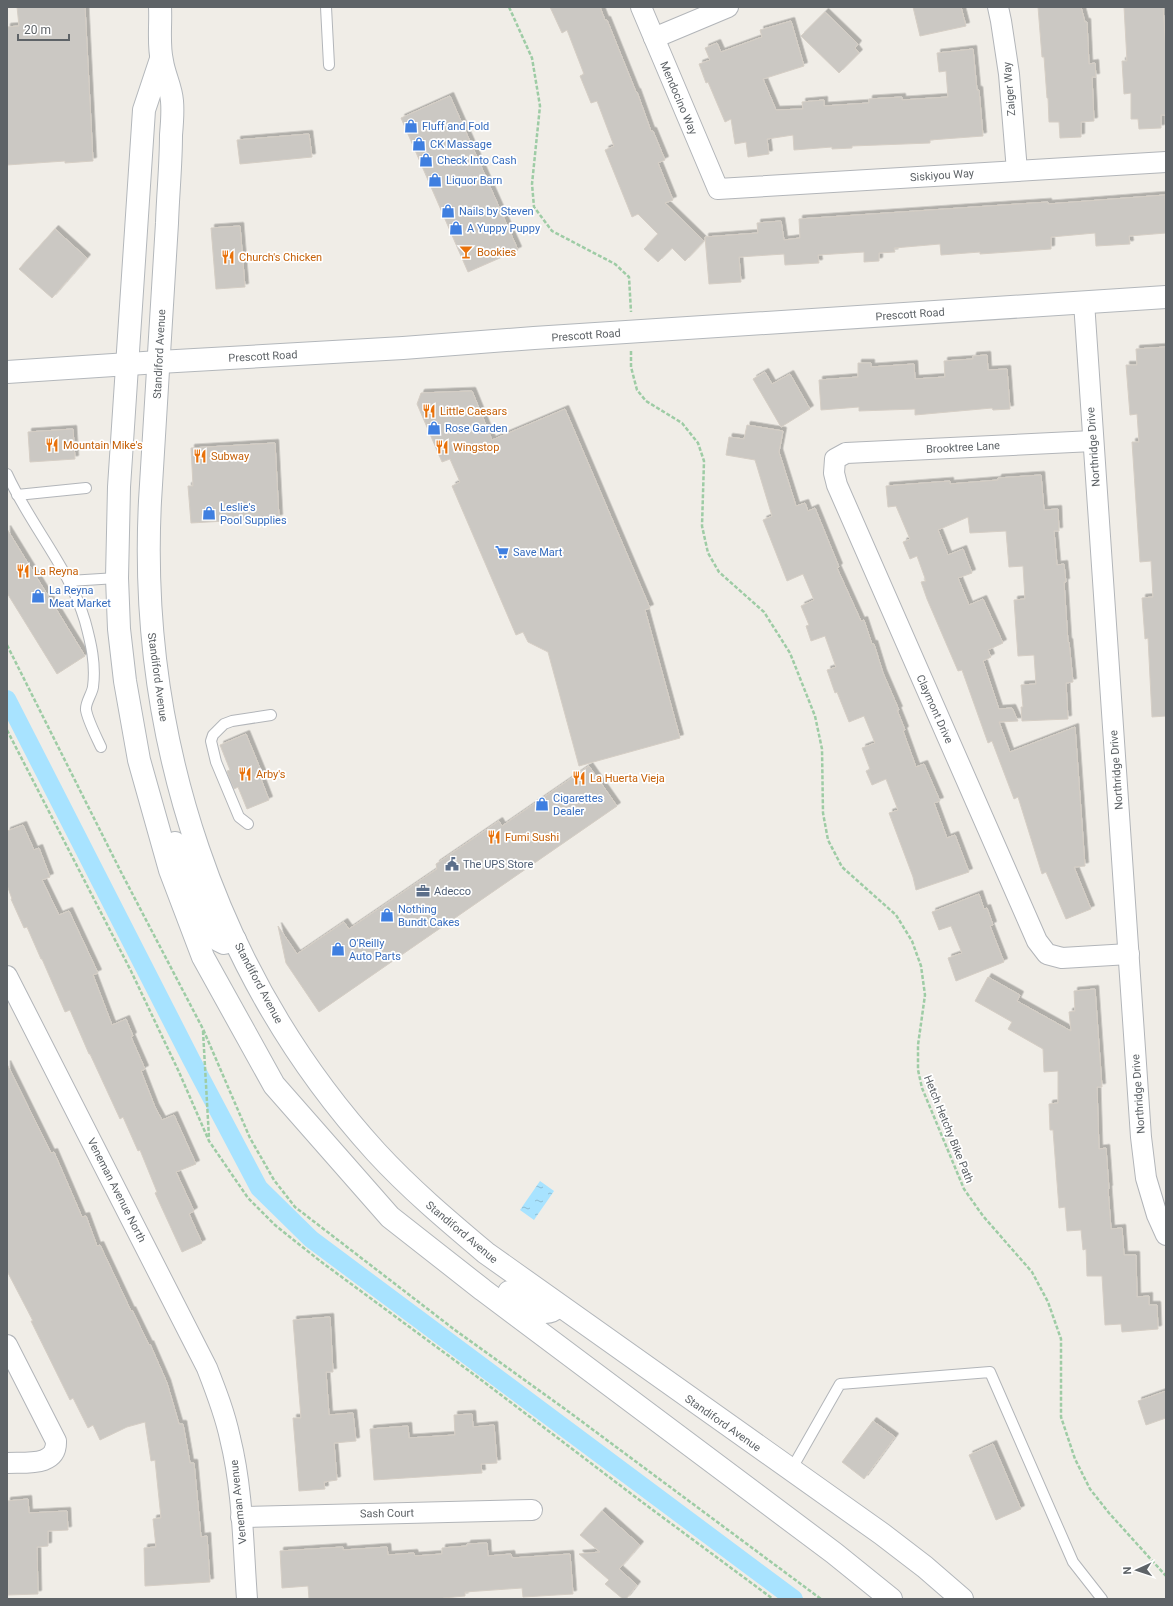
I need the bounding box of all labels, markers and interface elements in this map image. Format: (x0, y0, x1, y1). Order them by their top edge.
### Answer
scale bar (18, 16, 69, 42)
text: 20 m (24, 23, 51, 37)
street label: Mendocino Way (657, 60, 700, 137)
street label: Zaiger Way (1001, 61, 1018, 117)
shop icon: Fluff and Fold (403, 118, 419, 134)
place label: Fluff and Fold (422, 120, 489, 133)
shop icon: CK Massage (411, 136, 427, 152)
place label: CK Massage (430, 138, 492, 151)
shop icon: Check Into Cash (418, 152, 434, 168)
place label: Check Into Cash (437, 154, 517, 167)
street label: Siskiyou Way (910, 167, 975, 184)
shop icon: Liquor Barn (427, 172, 443, 188)
place label: Liquor Barn (446, 174, 502, 187)
shop icon: Nails by Steven (440, 203, 456, 219)
place label: Nails by Steven (459, 205, 534, 218)
shop icon: A Yuppy Puppy (448, 220, 464, 236)
place label: A Yuppy Puppy (467, 222, 541, 235)
bar icon: Bookies (458, 244, 474, 260)
place label: Bookies (477, 246, 516, 259)
restaurant icon: Church's Chicken (220, 249, 236, 265)
place label: Church's Chicken (239, 251, 322, 264)
street label: Prescott Road (875, 306, 945, 323)
street label: Standiford Avenue (151, 309, 168, 399)
street label: Prescott Road (551, 327, 621, 344)
street label: Prescott Road (228, 348, 298, 365)
restaurant icon: Little Caesars (421, 403, 437, 419)
place label: Little Caesars (440, 405, 507, 418)
street label: Northridge Drive (1084, 407, 1103, 487)
shop icon: Rose Garden (426, 420, 442, 436)
place label: Rose Garden (445, 422, 508, 435)
restaurant icon: Mountain Mike's (44, 437, 60, 453)
place label: Mountain Mike's (63, 439, 143, 452)
restaurant icon: Wingstop (434, 439, 450, 455)
street label: Brooktree Lane (926, 439, 1000, 456)
place label: Wingstop (453, 441, 499, 454)
restaurant icon: Subway (192, 448, 208, 464)
place label: Subway (211, 450, 250, 463)
place label: Leslie's Pool Supplies (220, 501, 287, 527)
shop icon: Leslie's Pool Supplies (201, 505, 217, 521)
supermarket icon: Save Mart (494, 544, 510, 560)
place label: Save Mart (513, 546, 563, 559)
restaurant icon: La Reyna (15, 563, 31, 579)
place label: La Reyna (34, 565, 78, 578)
place label: La Reyna Meat Market (49, 584, 111, 610)
shop icon: La Reyna Meat Market (30, 588, 46, 604)
street label: Standiford Avenue (145, 632, 170, 723)
street label: Claymont Drive (914, 673, 956, 746)
street label: Northridge Drive (1107, 730, 1126, 810)
restaurant icon: Arby's (237, 766, 253, 782)
place label: Arby's (256, 768, 286, 781)
restaurant icon: La Huerta Vieja (571, 770, 587, 786)
place label: La Huerta Vieja (590, 772, 665, 785)
place label: Cigarettes Dealer (553, 792, 603, 818)
shop icon: Cigarettes Dealer (534, 796, 550, 812)
restaurant icon: Fumi Sushi (486, 829, 502, 845)
place label: Fumi Sushi (505, 831, 559, 844)
public building icon: The UPS Store (444, 856, 460, 872)
place label: The UPS Store (463, 858, 533, 871)
office icon: Adecco (415, 883, 431, 899)
place label: Adecco (434, 885, 471, 898)
place label: Nothing Bundt Cakes (398, 903, 460, 929)
shop icon: Nothing Bundt Cakes (379, 907, 395, 923)
place label: O'Reilly Auto Parts (349, 937, 401, 963)
street label: Standiford Avenue (232, 941, 285, 1026)
shop icon: O'Reilly Auto Parts (330, 941, 346, 957)
street label: Northridge Drive (1129, 1054, 1148, 1134)
street label: Hetch Hetchy Bike Path (921, 1073, 976, 1185)
street label: Veneman Avenue North (85, 1136, 149, 1245)
street label: Standiford Avenue (423, 1199, 500, 1266)
street label: Standiford Avenue (682, 1392, 763, 1455)
street label: Veneman Avenue (228, 1459, 249, 1545)
street label: Sash Court (360, 1507, 415, 1520)
north arrow (1117, 1550, 1157, 1590)
text: N (1121, 1566, 1134, 1575)

